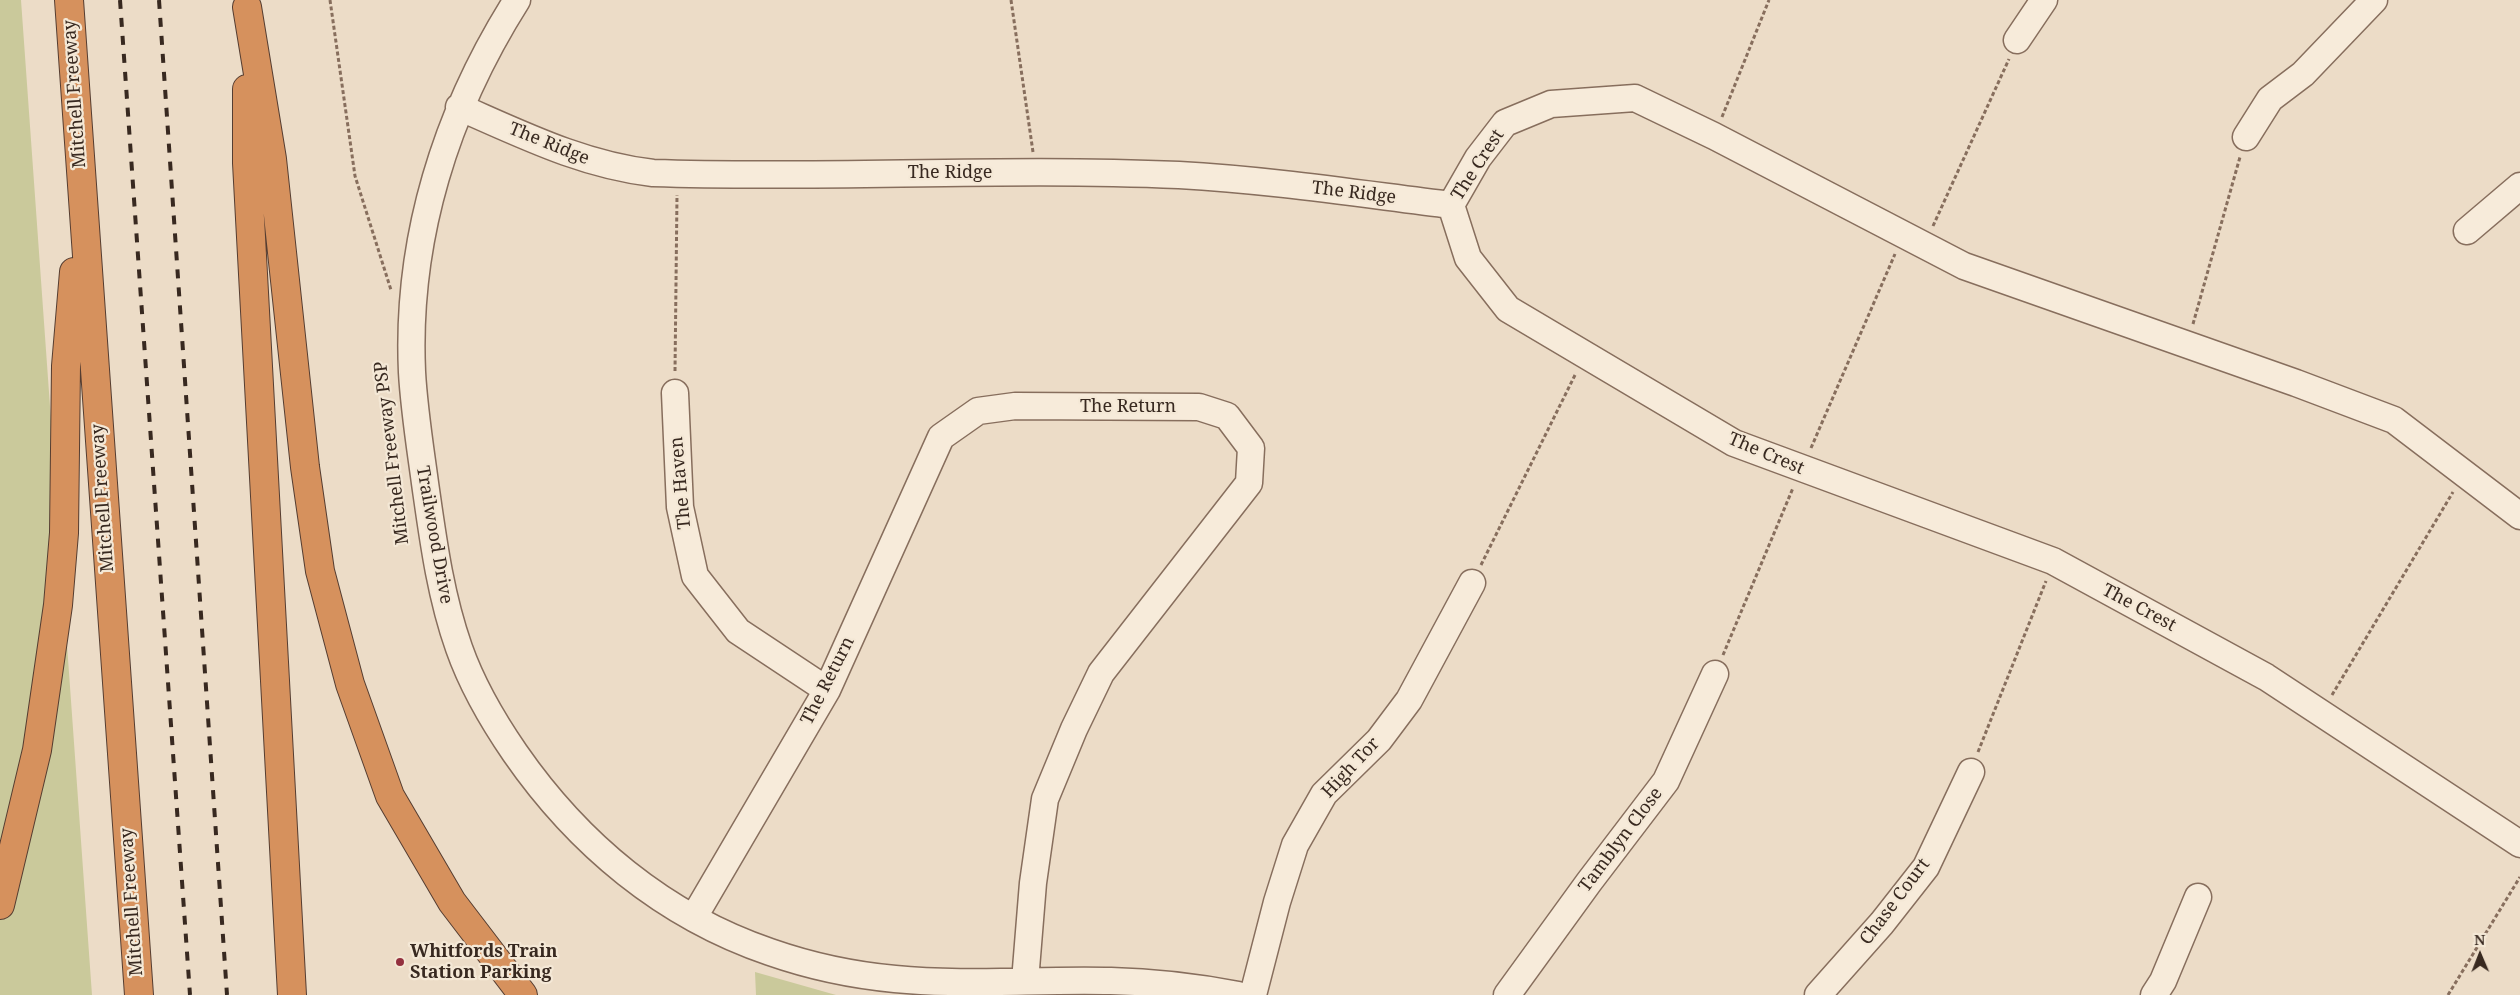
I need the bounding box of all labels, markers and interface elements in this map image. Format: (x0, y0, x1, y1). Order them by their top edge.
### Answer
street label: Mitchell Freeway (59, 19, 91, 169)
street label: The Ridge (506, 118, 592, 170)
street label: The Crest (1447, 125, 1509, 205)
street label: The Ridge (908, 162, 992, 184)
street label: The Ridge (1311, 177, 1397, 209)
street label: Mitchell Freeway PSP (370, 360, 414, 546)
street label: The Return (1080, 396, 1176, 418)
street label: Mitchell Freeway (87, 423, 119, 573)
street label: The Crest (1725, 428, 1807, 480)
street label: The Haven (666, 436, 696, 530)
street label: Trailwood Drive (411, 464, 457, 606)
street label: The Crest (2098, 580, 2180, 636)
street label: The Return (797, 633, 859, 729)
street label: High Tor (1318, 733, 1384, 803)
street label: Tamblyn Close (1575, 783, 1667, 897)
street label: Mitchell Freeway (116, 827, 148, 977)
street label: Chase Court (1855, 854, 1935, 950)
north arrow (2455, 930, 2505, 980)
text: N (2474, 930, 2485, 949)
place label: Whitfords Train Station Parking (410, 941, 558, 984)
marker: Whitfords Train Station Parking (394, 956, 406, 968)

